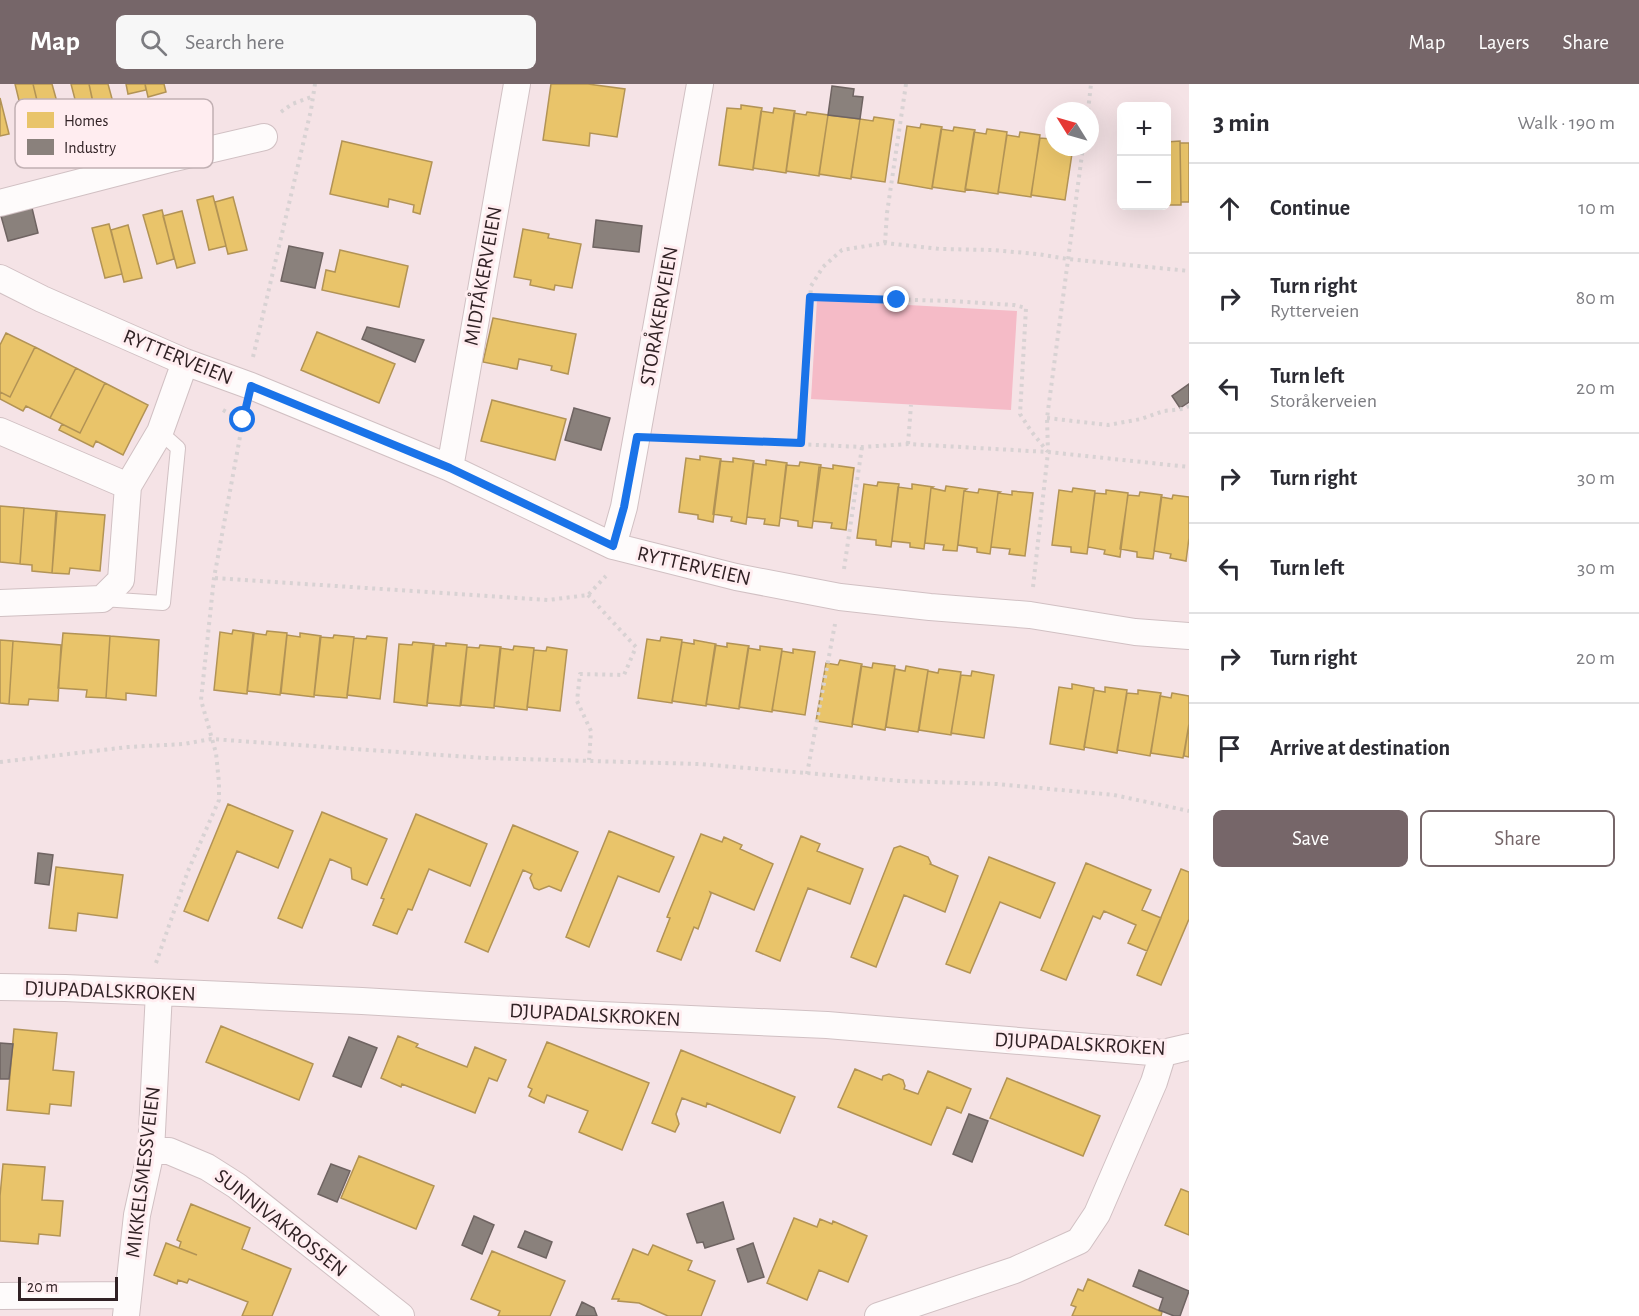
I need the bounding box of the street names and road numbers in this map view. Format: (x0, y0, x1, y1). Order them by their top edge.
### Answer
street label: MIDTÅKERVEIEN (458, 204, 506, 347)
street label: STORÅKERVEIEN (634, 244, 682, 387)
street label: RYTTERVEIEN (120, 326, 236, 388)
street label: RYTTERVEIEN (635, 543, 753, 589)
street label: DJUPADALSKROKEN (24, 978, 196, 1004)
street label: DJUPADALSKROKEN (509, 1000, 681, 1030)
street label: DJUPADALSKROKEN (994, 1029, 1166, 1059)
street label: MIKKELSMESSVEIEN (122, 1085, 164, 1259)
street label: SUNNIVAKROSSEN (211, 1165, 351, 1281)

